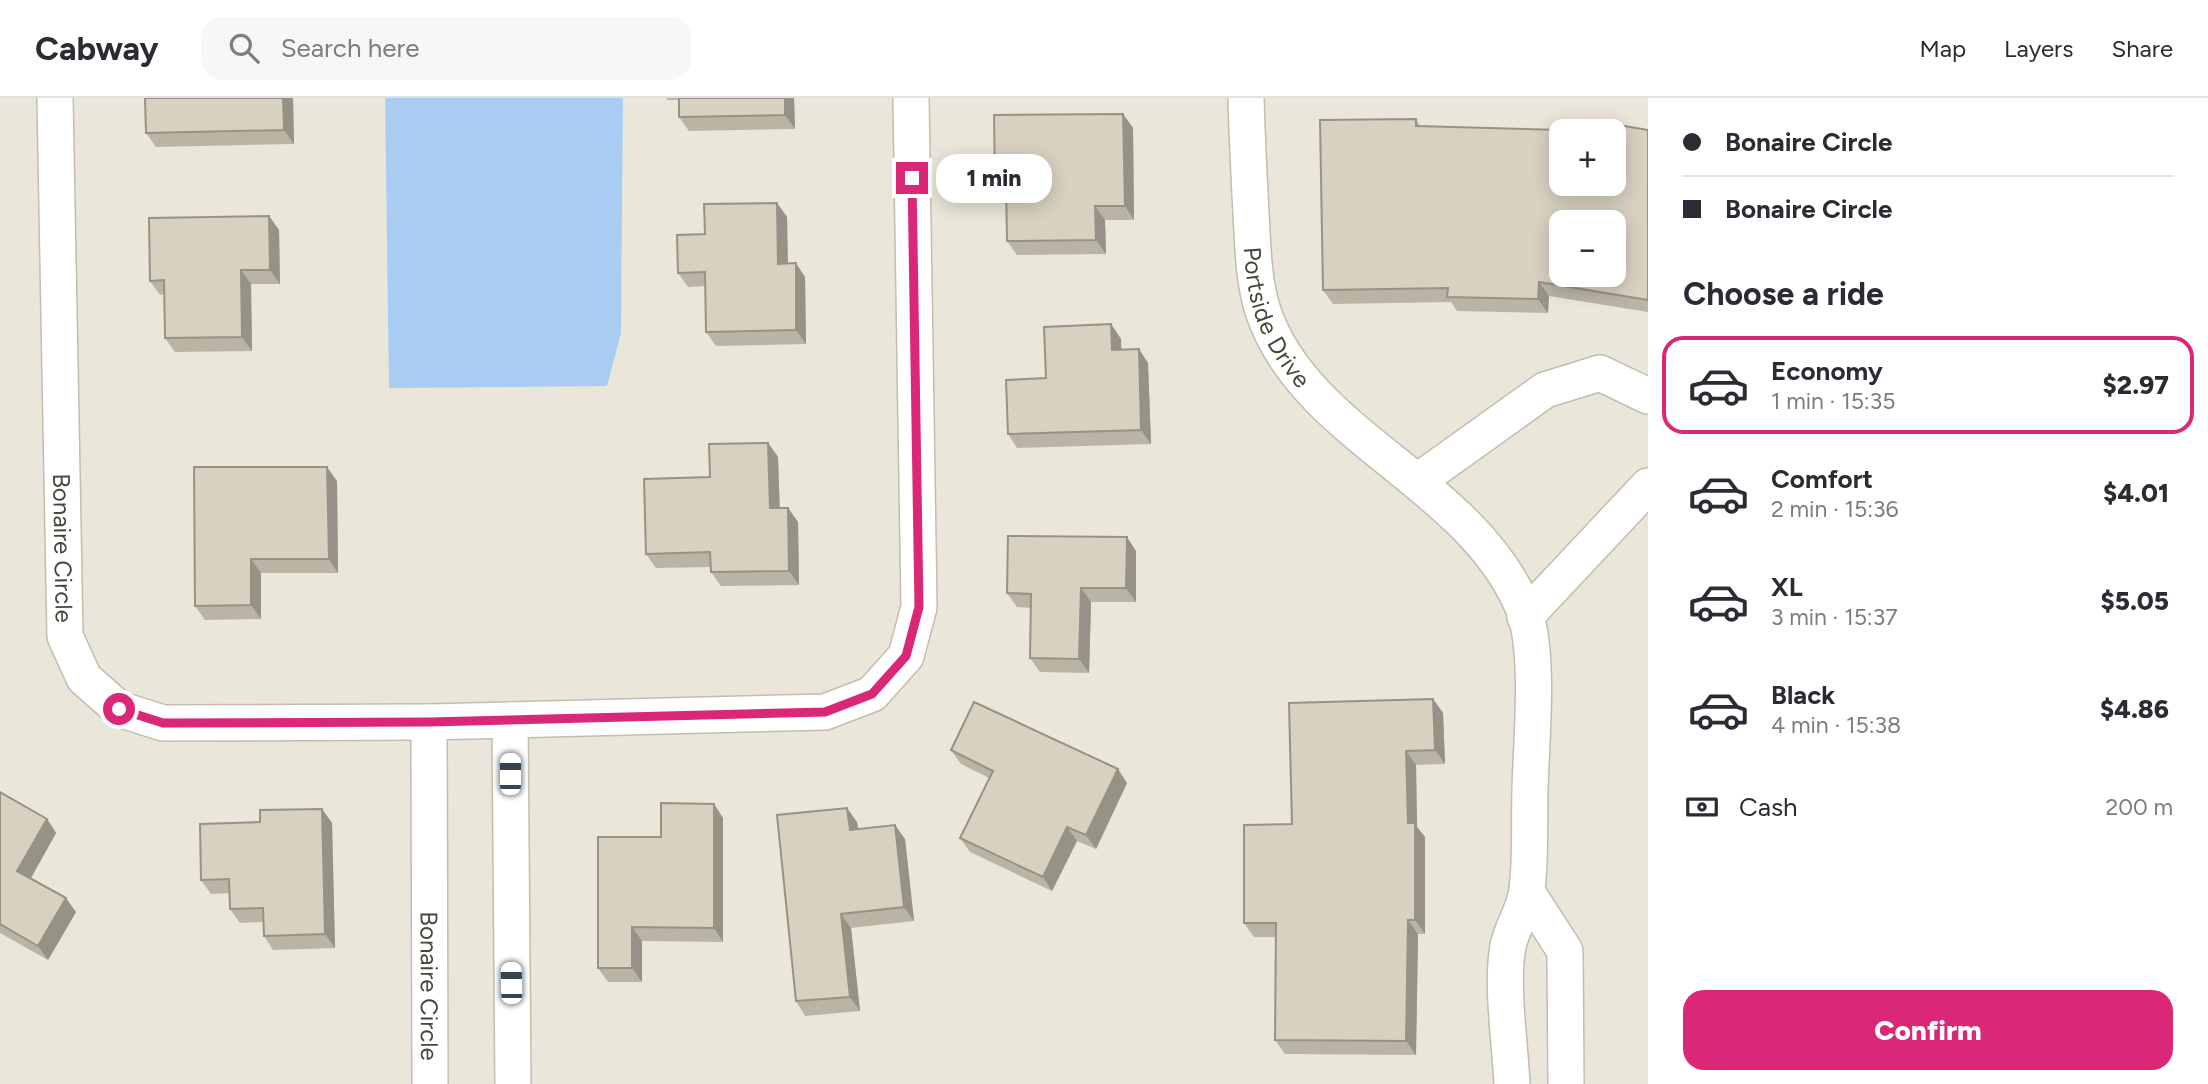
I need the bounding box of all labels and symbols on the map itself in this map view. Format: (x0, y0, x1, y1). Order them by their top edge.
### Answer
callout: 1 min (936, 154, 1052, 202)
route end (896, 162, 928, 194)
street label: Portside Drive (1238, 246, 1317, 393)
street label: Bonaire Circle (47, 473, 79, 623)
route start (103, 693, 135, 725)
car (500, 753, 521, 795)
street label: Bonaire Circle (415, 911, 444, 1061)
car (501, 962, 522, 1004)

